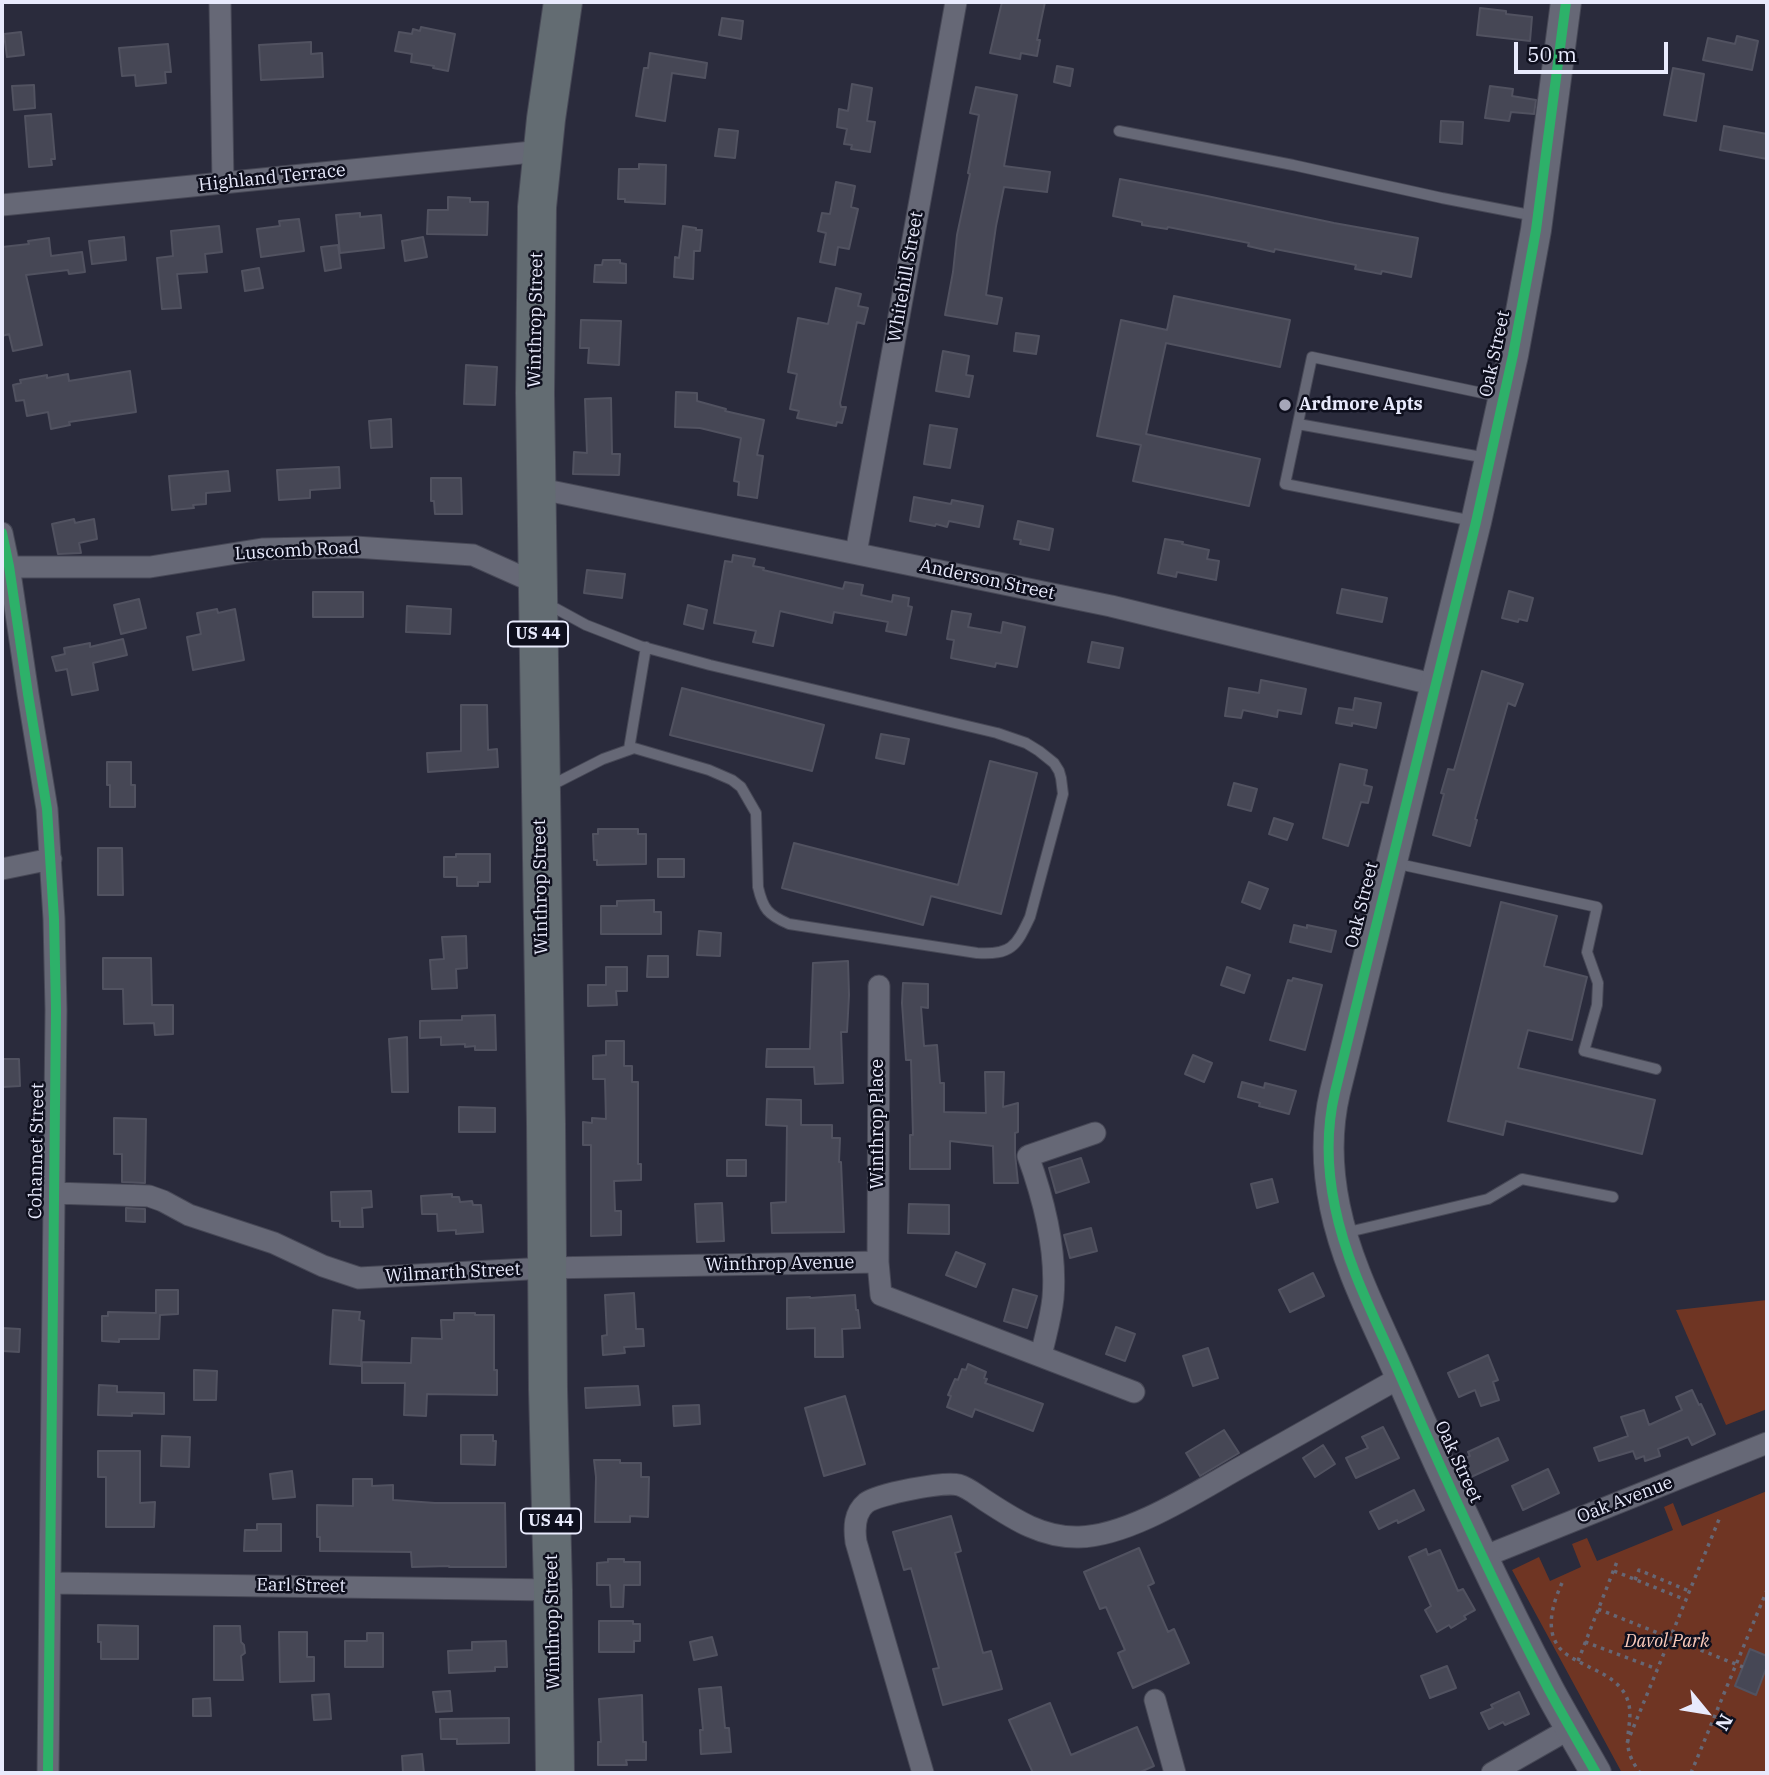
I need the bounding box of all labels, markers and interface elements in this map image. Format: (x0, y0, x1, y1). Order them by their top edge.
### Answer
scale bar (1517, 28, 1671, 72)
text: 50 m (1527, 40, 1577, 68)
street label: Highland Terrace (197, 160, 347, 196)
street label: Whitehill Street (884, 210, 928, 344)
street label: Winthrop Street (524, 252, 548, 388)
street label: Oak Street (1475, 309, 1515, 399)
place label: Ardmore Apts (1299, 394, 1423, 416)
marker: Ardmore Apts (1277, 397, 1293, 413)
street label: Luscomb Road (234, 537, 360, 565)
street label: Anderson Street (917, 555, 1057, 605)
road number: US 44 (508, 622, 568, 646)
street label: Winthrop Street (529, 819, 553, 955)
street label: Oak Street (1341, 860, 1383, 950)
street label: Winthrop Place (867, 1059, 889, 1189)
street label: Cohannet Street (25, 1083, 49, 1219)
street label: Winthrop Avenue (706, 1252, 854, 1276)
street label: Wilmarth Street (385, 1259, 521, 1287)
street label: Oak Street (1430, 1418, 1486, 1506)
street label: Oak Avenue (1574, 1472, 1676, 1528)
road number: US 44 (521, 1508, 581, 1534)
street label: Winthrop Street (541, 1554, 565, 1690)
street label: Earl Street (256, 1574, 346, 1598)
park label: Davol Park (1625, 1631, 1709, 1653)
north arrow (1671, 1677, 1741, 1747)
text: N (1710, 1710, 1738, 1735)

